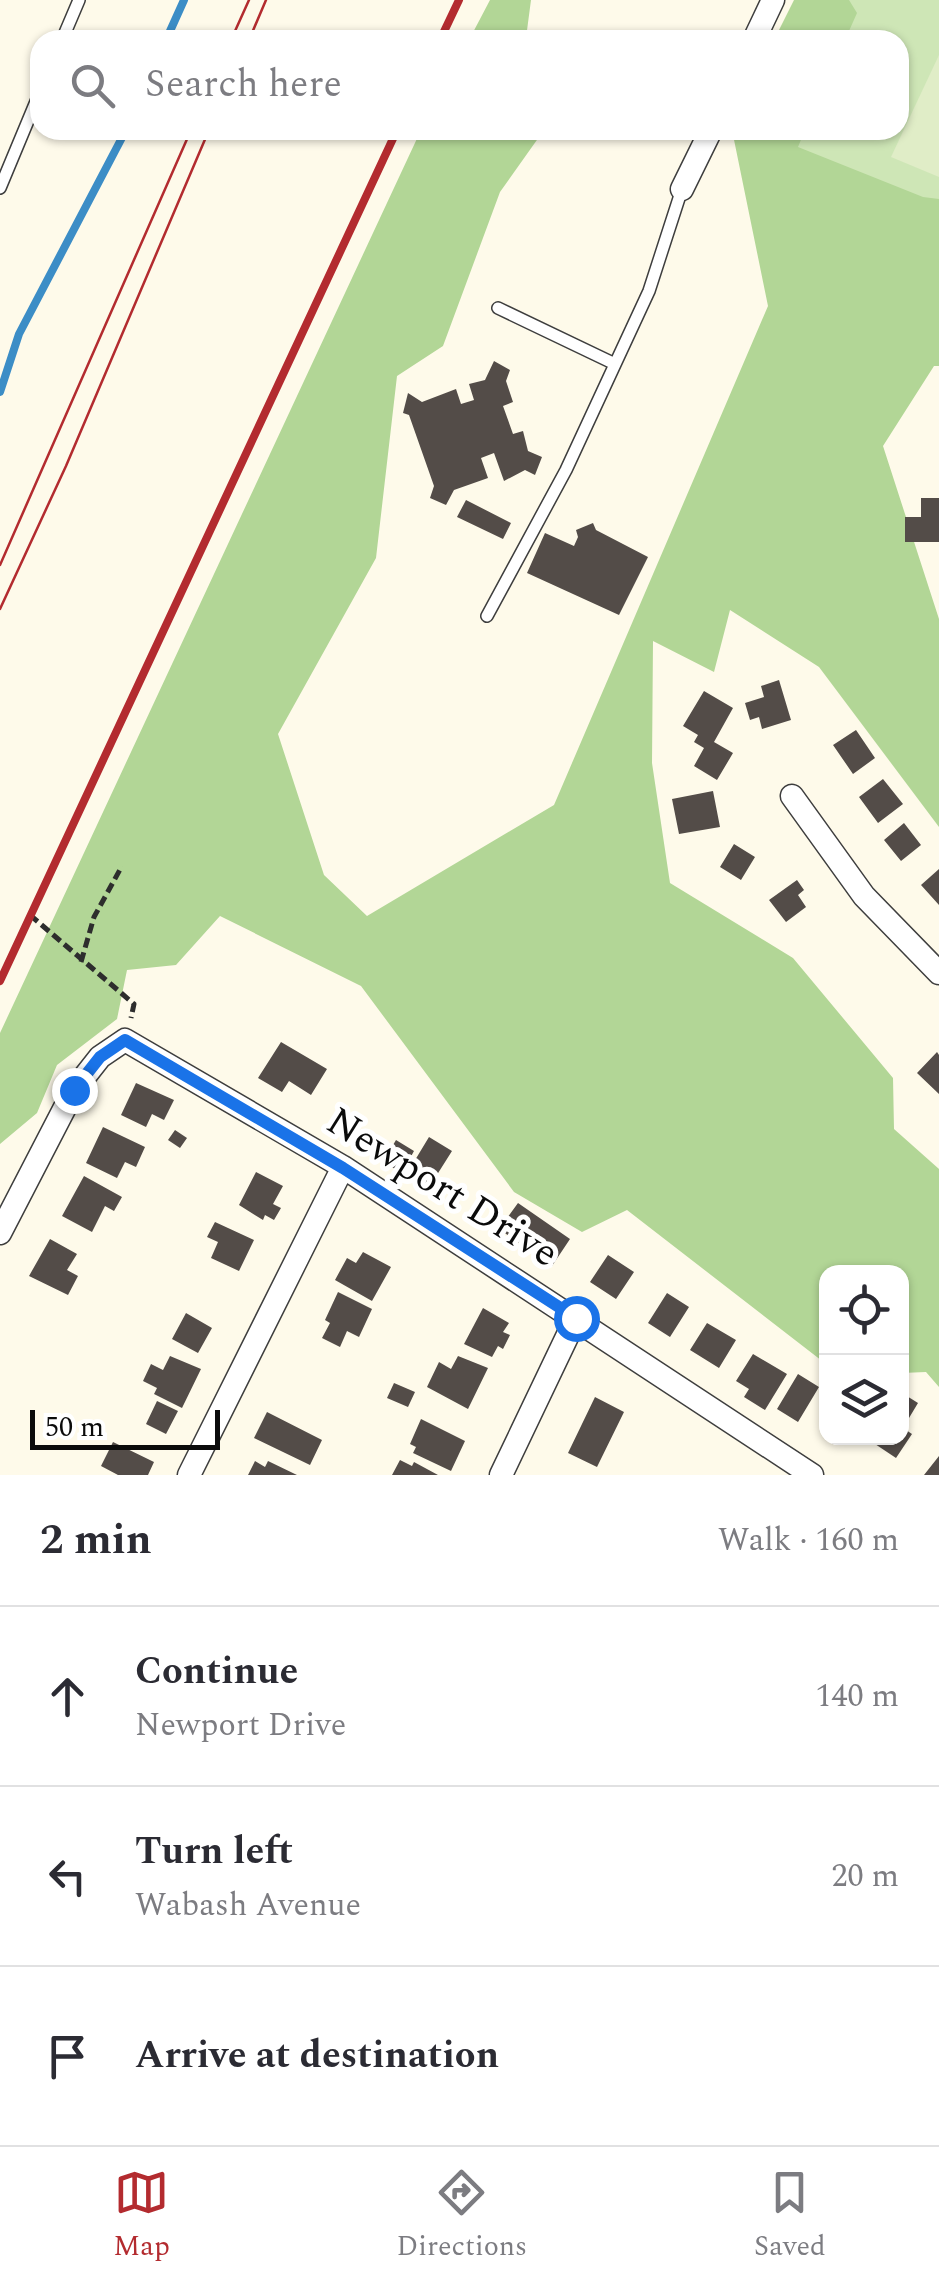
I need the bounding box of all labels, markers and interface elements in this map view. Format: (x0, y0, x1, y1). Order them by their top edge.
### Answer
search box (30, 30, 909, 140)
text: Search here (145, 56, 342, 114)
icon: search (65, 58, 120, 113)
route end (52, 1068, 98, 1114)
street label: Newport Drive (314, 1092, 570, 1284)
map controls (819, 1265, 909, 1445)
button: locate (819, 1265, 909, 1355)
route start (554, 1296, 600, 1342)
button: layers (819, 1355, 909, 1445)
scale bar (30, 1405, 220, 1450)
text: 50 m (45, 1406, 104, 1449)
text: 2 min (40, 1509, 152, 1572)
text: Walk · 160 m (718, 1516, 899, 1565)
text: Continue (135, 1643, 298, 1701)
icon: ahead (40, 1669, 95, 1724)
text: 140 m (815, 1672, 899, 1721)
text: Newport Drive (135, 1701, 346, 1750)
text: Turn left (135, 1823, 293, 1881)
icon: left (40, 1849, 95, 1904)
text: 20 m (831, 1852, 899, 1901)
text: Wabash Avenue (135, 1881, 361, 1930)
text: Arrive at destination (135, 2027, 499, 2085)
icon: arrive (40, 2029, 95, 2084)
tab: Map (113, 2165, 170, 2268)
tab: Directions (396, 2165, 527, 2268)
tab: Saved (754, 2165, 826, 2268)

